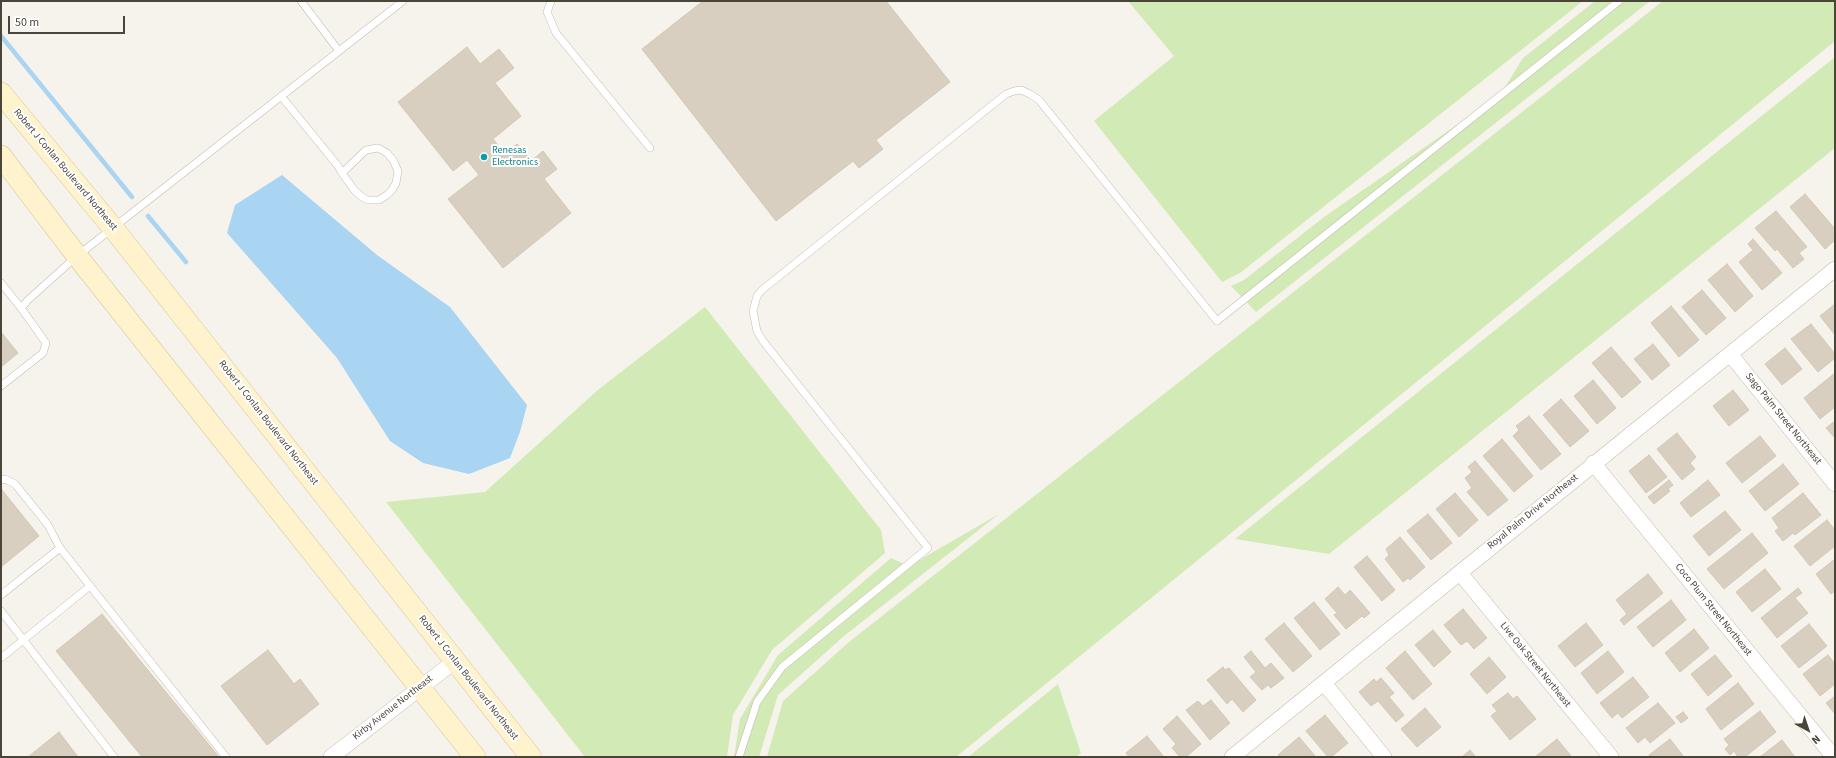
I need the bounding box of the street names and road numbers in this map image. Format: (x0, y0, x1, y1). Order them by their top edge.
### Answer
street label: Robert J Conlan Boulevard Northeast (11, 107, 119, 233)
street label: Robert J Conlan Boulevard Northeast (216, 358, 320, 488)
street label: Sago Palm Street Northeast (1742, 371, 1824, 467)
street label: Royal Palm Drive Northeast (1485, 472, 1581, 552)
street label: Coco Plum Street Northeast (1672, 561, 1754, 659)
street label: Robert J Conlan Boulevard Northeast (416, 613, 520, 743)
street label: Live Oak Street Northeast (1497, 620, 1573, 710)
street label: Kirby Avenue Northeast (351, 673, 435, 743)

